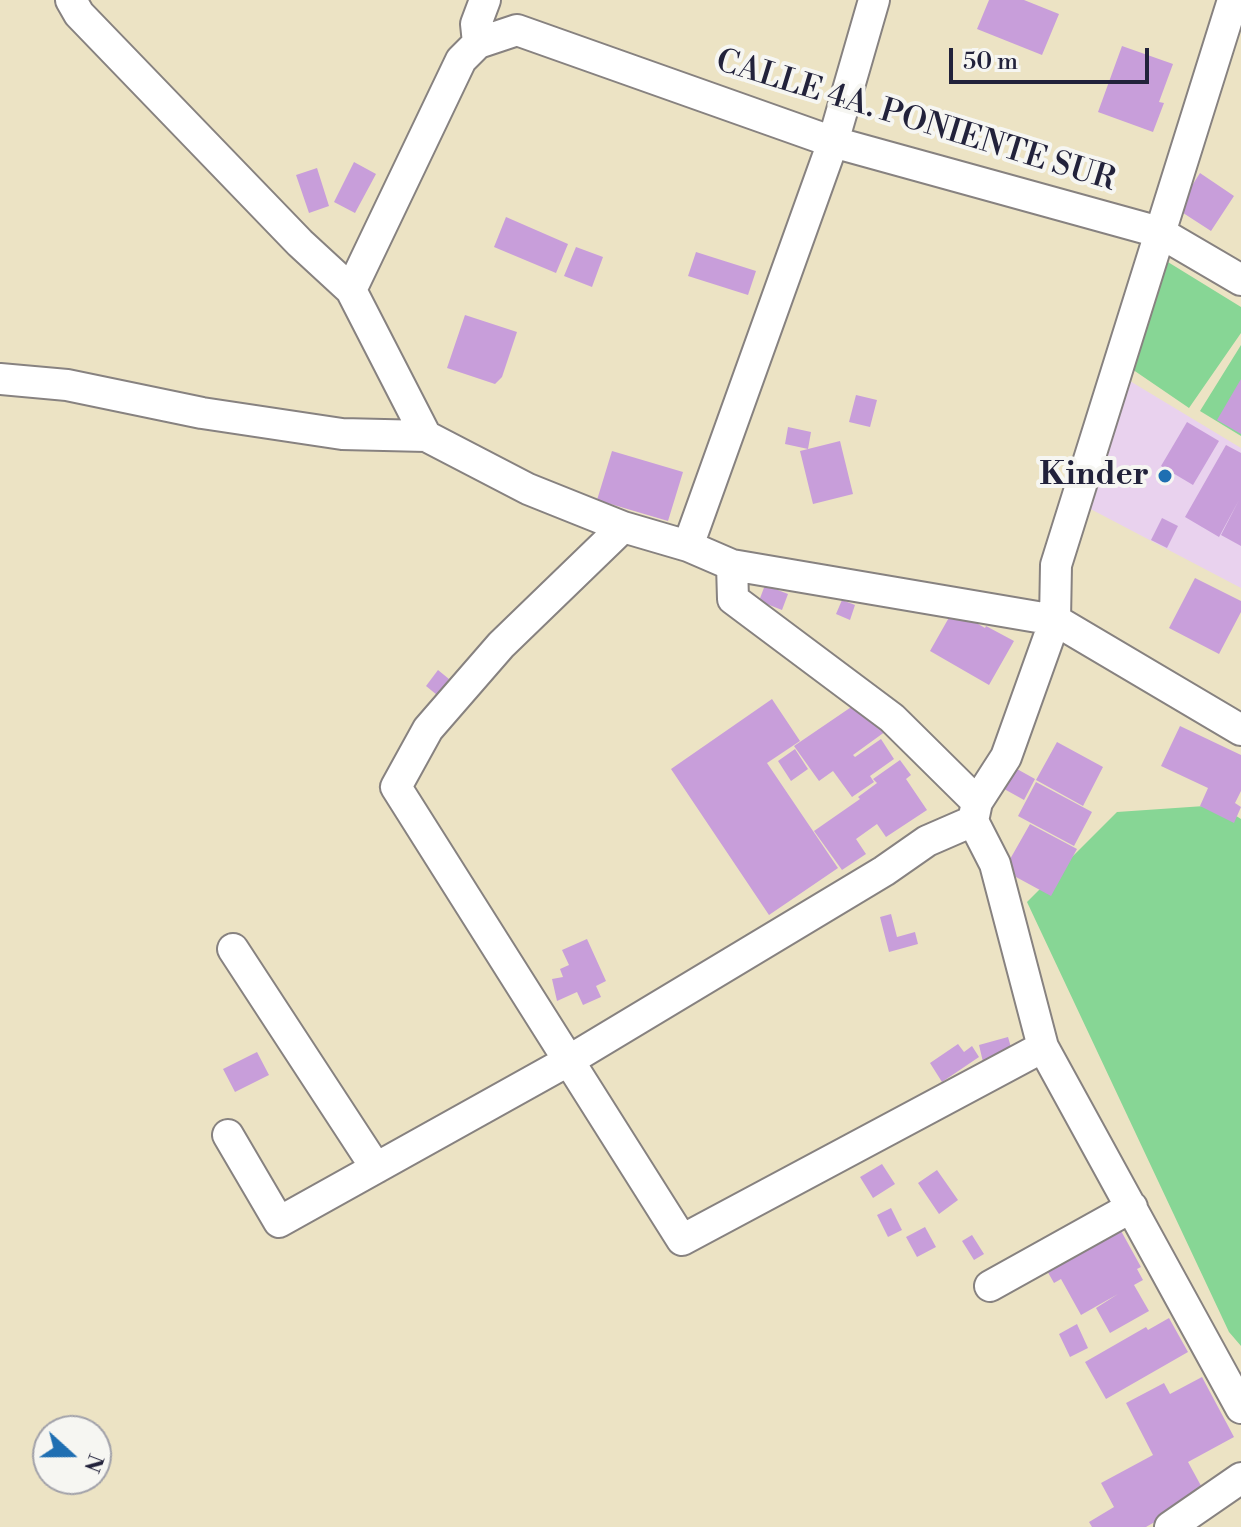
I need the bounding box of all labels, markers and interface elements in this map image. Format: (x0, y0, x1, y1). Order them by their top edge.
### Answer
scale bar (953, 32, 1153, 82)
street label: CALLE 4A. PONIENTE SUR (711, 43, 1119, 201)
text: 50 m (963, 47, 1018, 77)
place label: Kinder (1040, 457, 1149, 495)
marker: Kinder (1156, 467, 1174, 485)
north arrow (32, 1415, 112, 1495)
text: N (77, 1450, 109, 1476)

